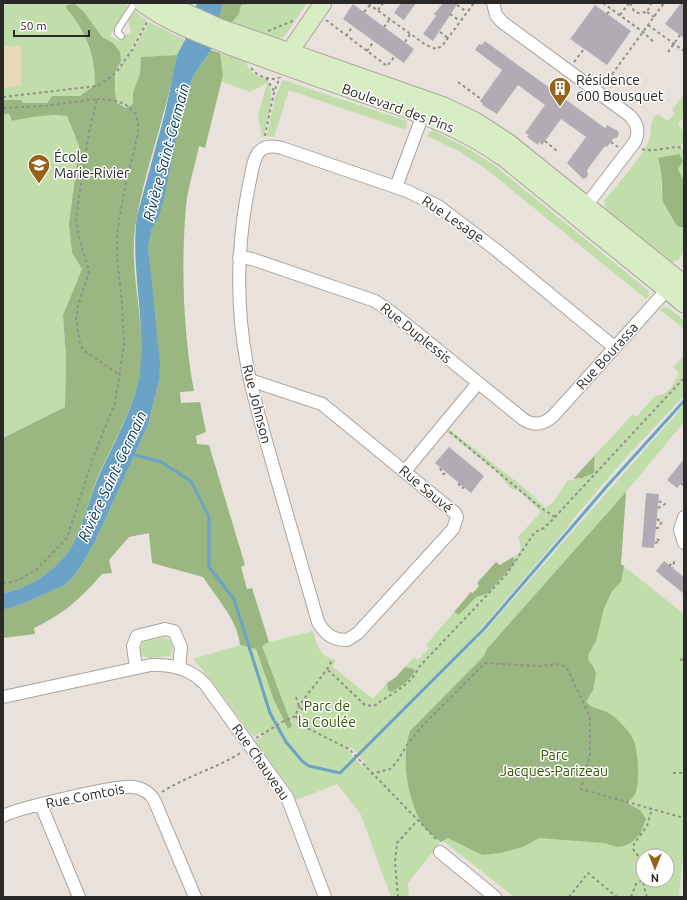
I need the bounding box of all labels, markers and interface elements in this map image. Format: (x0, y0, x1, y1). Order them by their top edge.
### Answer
scale bar (14, 12, 89, 38)
text: 50 m (20, 19, 47, 32)
place label: Résidence 600 Bousquet (576, 72, 664, 104)
building icon: Résidence 600 Bousquet (547, 75, 573, 108)
street label: Boulevard des Pins (340, 80, 456, 136)
water label: Rivière Saint-Germain (139, 81, 193, 223)
place label: École Marie-Rivier (54, 148, 130, 181)
school or university icon: École Marie-Rivier (26, 152, 52, 185)
street label: Rue Lesage (419, 192, 487, 246)
street label: Rue Duplessis (377, 299, 455, 367)
street label: Rue Bourassa (573, 319, 641, 393)
street label: Rue Johnson (239, 363, 275, 445)
water label: Rivière Saint-Germain (74, 408, 150, 544)
street label: Rue Sauvé (396, 462, 456, 516)
park label: Parc de la Coulée (298, 698, 356, 730)
street label: Rue Chauveau (229, 721, 293, 803)
park label: Parc Jacques-Parizeau (500, 747, 608, 779)
street label: Rue Comtois (44, 781, 126, 811)
north arrow (635, 848, 675, 888)
text: N (651, 872, 659, 884)

